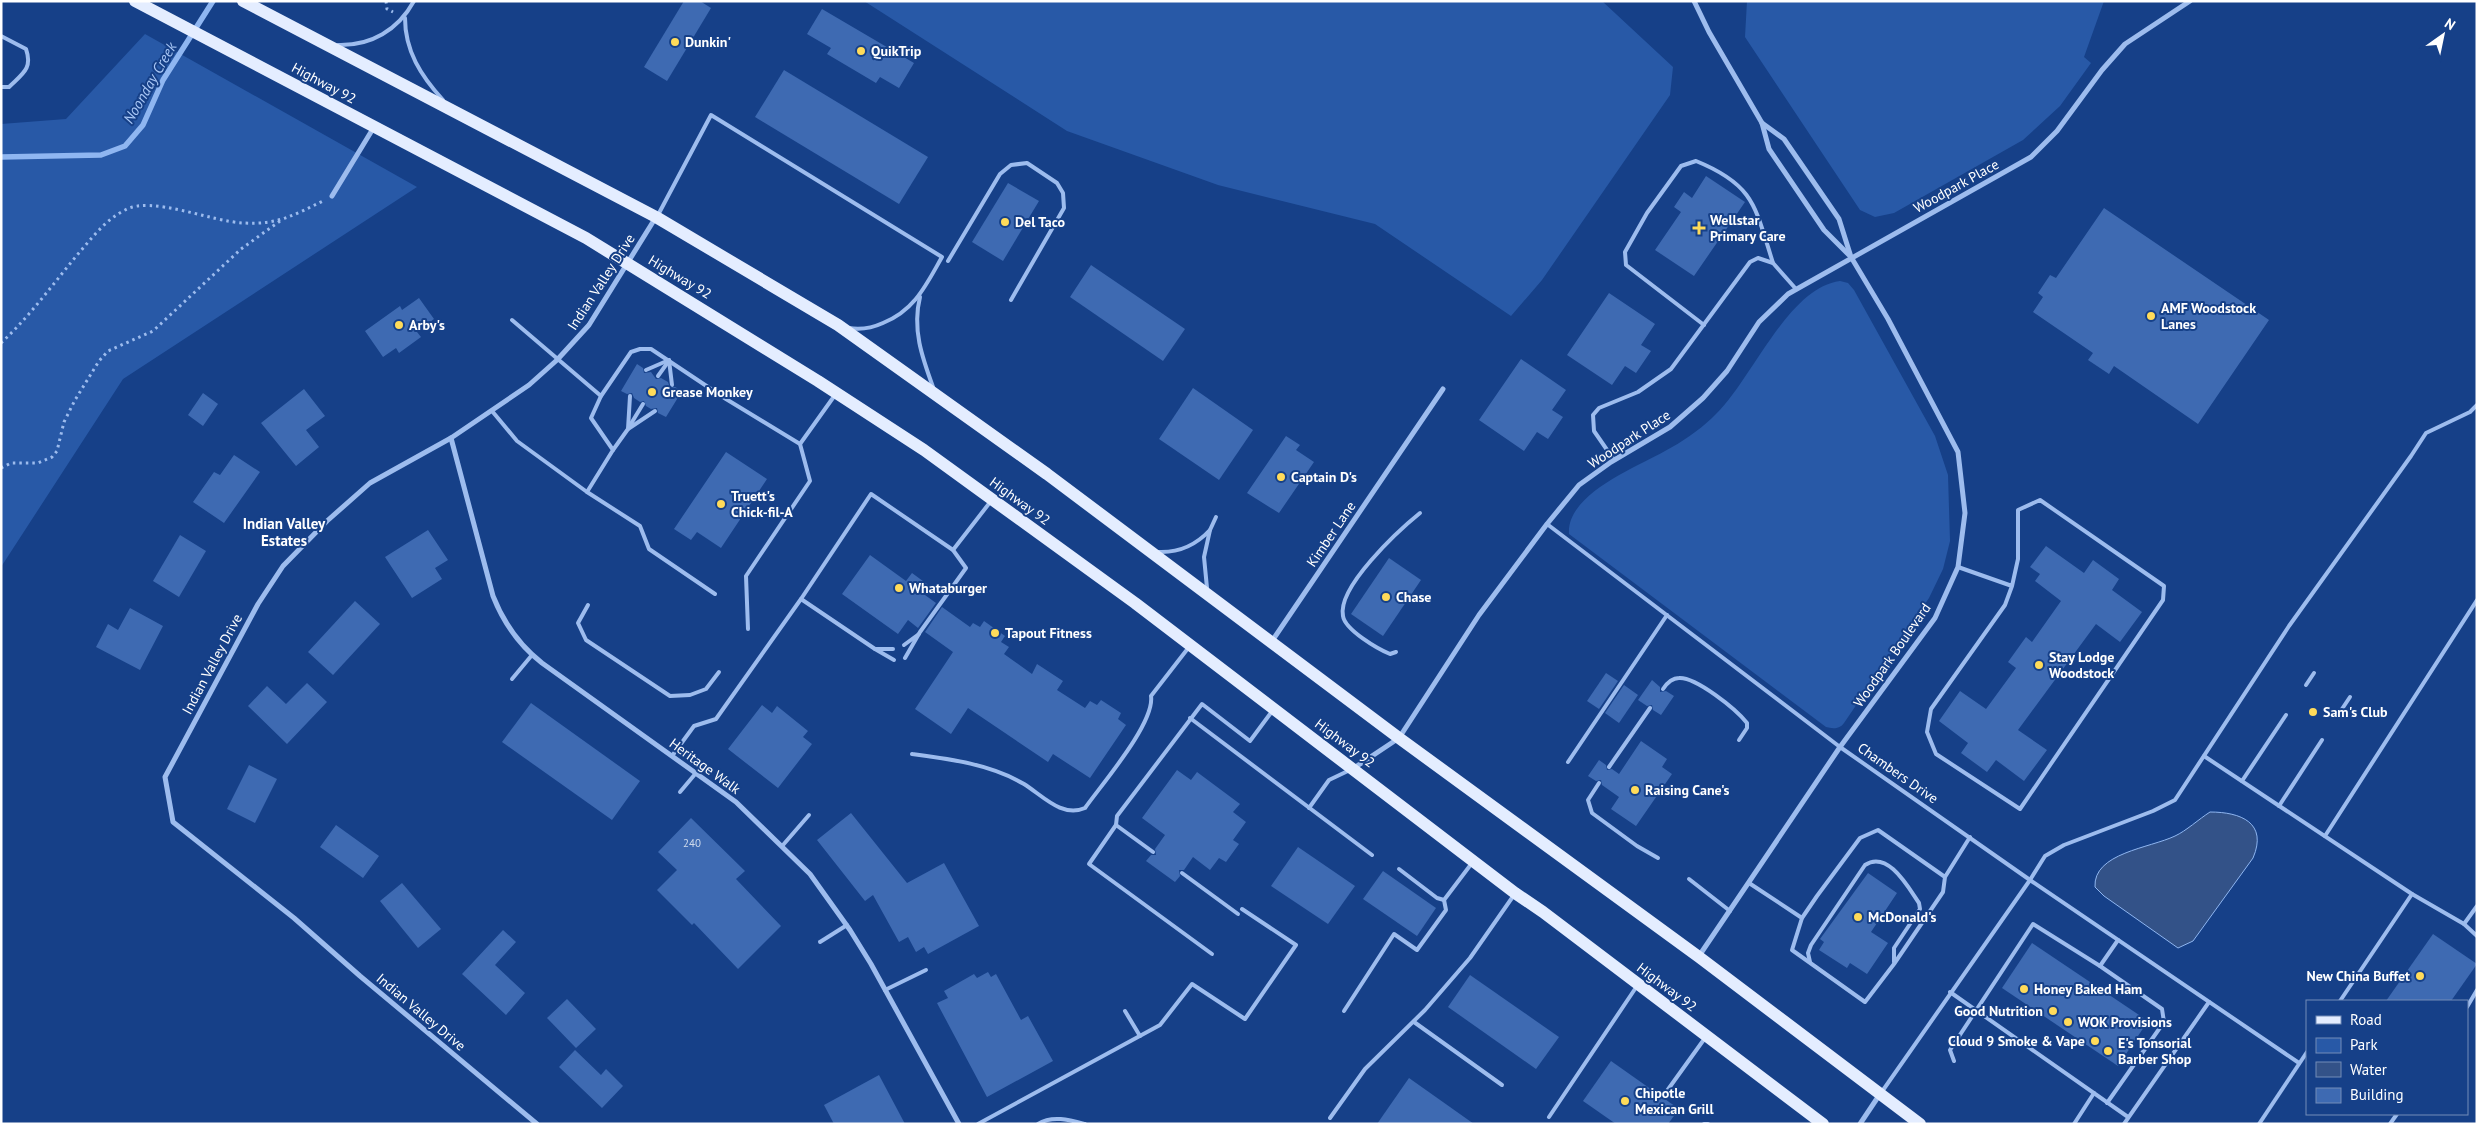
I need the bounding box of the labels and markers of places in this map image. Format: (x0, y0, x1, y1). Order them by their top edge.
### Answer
place label: Dunkin' (685, 33, 731, 51)
marker: Dunkin' (669, 36, 681, 48)
place label: QuikTrip (871, 42, 922, 60)
marker: QuikTrip (855, 45, 867, 57)
place label: Wellstar Primary Care (1710, 211, 1786, 245)
place label: Del Taco (1015, 213, 1066, 231)
marker: Del Taco (999, 216, 1011, 228)
marker: Wellstar Primary Care (1692, 221, 1706, 235)
place label: AMF Woodstock Lanes (2161, 299, 2256, 333)
marker: AMF Woodstock Lanes (2145, 310, 2157, 322)
place label: Arby's (409, 316, 445, 334)
marker: Arby's (393, 319, 405, 331)
place label: Grease Monkey (662, 383, 753, 401)
marker: Grease Monkey (646, 386, 658, 398)
place label: Captain D's (1291, 468, 1357, 486)
marker: Captain D's (1275, 471, 1287, 483)
place label: Truett's Chick-fil-A (731, 487, 793, 521)
marker: Truett's Chick-fil-A (715, 498, 727, 510)
place label: Whataburger (909, 579, 987, 597)
marker: Whataburger (893, 582, 905, 594)
place label: Chase (1396, 588, 1431, 606)
marker: Chase (1380, 591, 1392, 603)
place label: Tapout Fitness (1005, 624, 1092, 642)
marker: Tapout Fitness (989, 627, 1001, 639)
place label: Stay Lodge Woodstock (2049, 648, 2114, 682)
marker: Stay Lodge Woodstock (2033, 659, 2045, 671)
place label: Sam's Club (2323, 703, 2388, 721)
marker: Sam's Club (2307, 706, 2319, 718)
place label: Raising Cane's (1645, 781, 1729, 799)
marker: Raising Cane's (1629, 784, 1641, 796)
place label: McDonald's (1868, 908, 1937, 926)
marker: McDonald's (1852, 911, 1864, 923)
place label: New China Buffet (2307, 967, 2410, 985)
marker: New China Buffet (2414, 970, 2426, 982)
place label: Honey Baked Ham (2034, 980, 2142, 998)
marker: Honey Baked Ham (2018, 983, 2030, 995)
place label: Good Nutrition (1954, 1002, 2043, 1020)
marker: Good Nutrition (2047, 1005, 2059, 1017)
place label: WOK Provisions (2078, 1013, 2172, 1031)
marker: WOK Provisions (2062, 1016, 2074, 1028)
place label: Cloud 9 Smoke & Vape (1948, 1032, 2085, 1050)
place label: E's Tonsorial Barber Shop (2118, 1034, 2192, 1068)
marker: Cloud 9 Smoke & Vape (2089, 1035, 2101, 1047)
marker: E's Tonsorial Barber Shop (2102, 1045, 2114, 1057)
place label: Chipotle Mexican Grill (1635, 1084, 1714, 1118)
marker: Chipotle Mexican Grill (1619, 1095, 1631, 1107)

